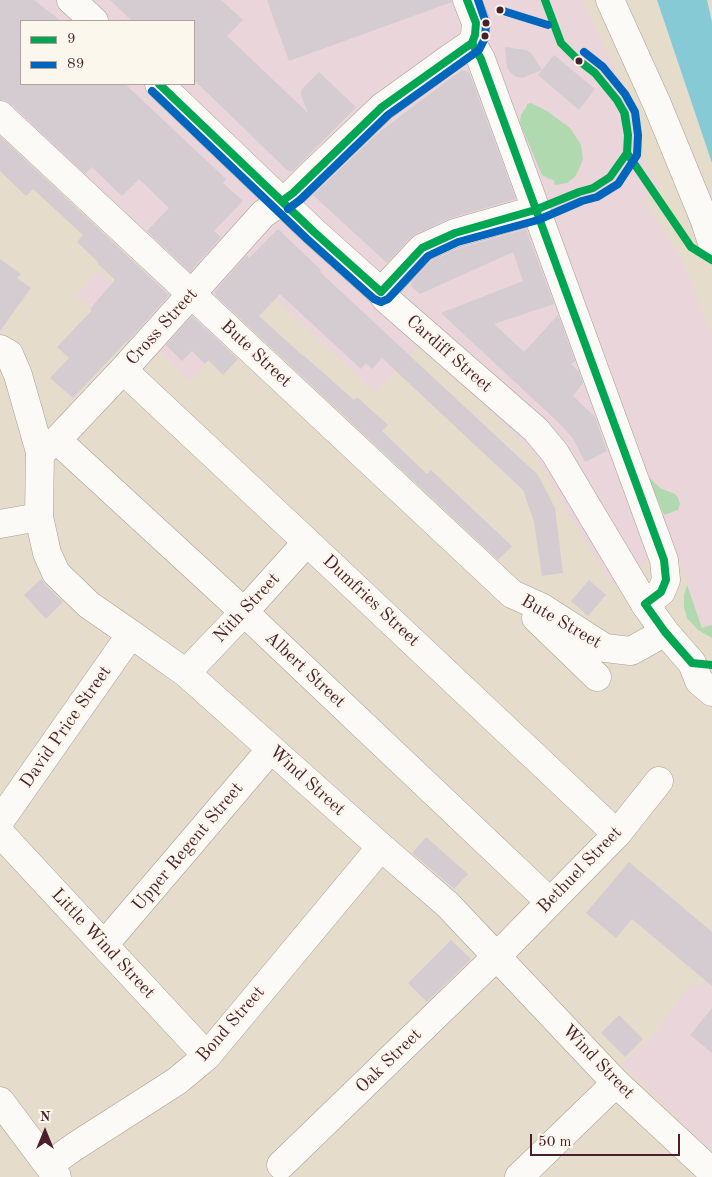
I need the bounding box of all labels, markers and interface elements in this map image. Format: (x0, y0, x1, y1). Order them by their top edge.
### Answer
unlabelled marker (495, 5, 505, 15)
unlabelled marker (481, 18, 491, 28)
legend (20, 20, 195, 85)
unlabelled marker (480, 31, 490, 41)
text: 9 (67, 32, 76, 47)
unlabelled marker (574, 56, 584, 66)
text: 89 (67, 57, 84, 72)
street label: Cross Street (122, 284, 202, 370)
street label: Cardiff Street (401, 311, 497, 397)
street label: Bute Street (216, 316, 296, 392)
street label: Dumfries Street (318, 550, 424, 652)
street label: Nith Street (209, 569, 285, 647)
street label: Bute Street (517, 590, 605, 654)
street label: Albert Street (260, 627, 350, 713)
street label: David Price Street (16, 662, 116, 792)
street label: Wind Street (264, 741, 350, 821)
street label: Upper Regent Street (128, 778, 248, 916)
street label: Bethuel Street (533, 822, 627, 918)
street label: Little Wind Street (46, 884, 160, 1004)
street label: Bond Street (192, 982, 270, 1066)
street label: Wind Street (557, 1020, 639, 1104)
street label: Oak Street (351, 1024, 427, 1098)
north arrow (20, 1107, 70, 1157)
text: N (40, 1110, 50, 1124)
scale bar (532, 1124, 682, 1156)
text: 50 m (538, 1135, 572, 1150)

